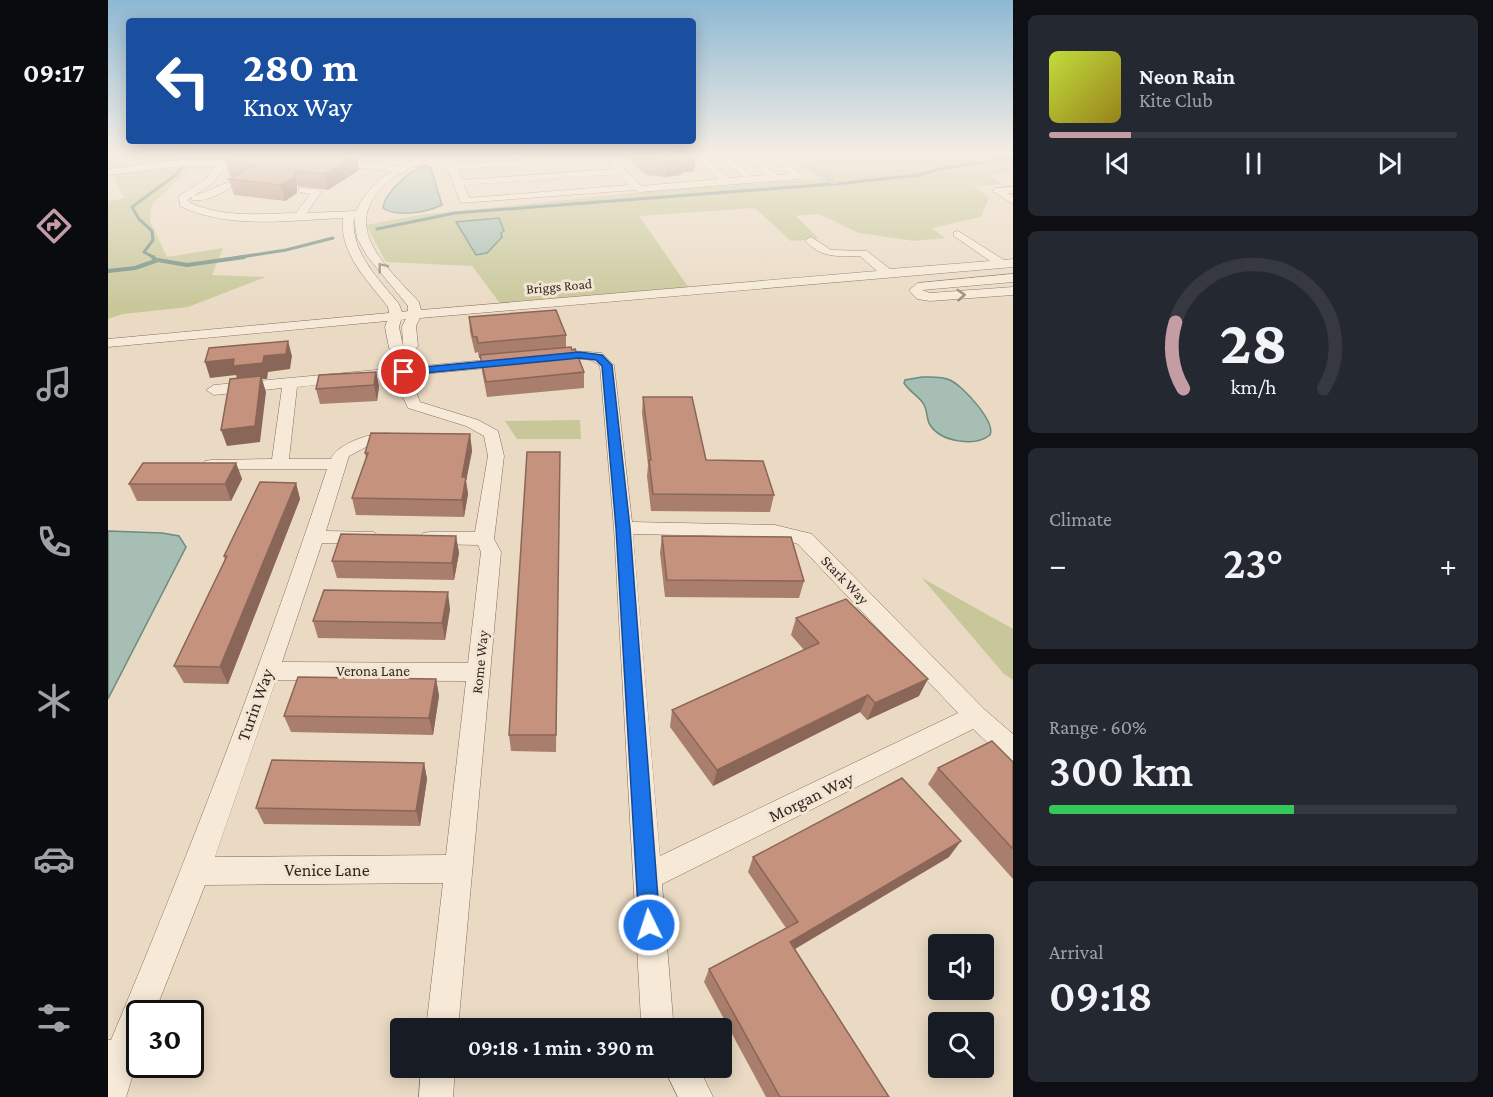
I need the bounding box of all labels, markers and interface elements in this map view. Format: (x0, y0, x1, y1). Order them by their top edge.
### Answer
icon: left (144, 42, 222, 120)
text: 280 m (243, 43, 358, 90)
text: 09:17 (23, 58, 85, 88)
text: Neon Rain (1139, 64, 1235, 89)
text: Kite Club (1139, 89, 1213, 111)
text: Knox Way (243, 92, 352, 122)
icon: previous (1101, 147, 1134, 180)
icon: pause (1237, 147, 1270, 180)
icon: next (1373, 147, 1406, 180)
icon: directions (33, 205, 75, 247)
one-way arrow (378, 263, 389, 274)
street label: Briggs Road (525, 275, 593, 297)
one-way arrow (957, 289, 966, 302)
text: 28 (1219, 307, 1287, 376)
pin (378, 346, 429, 397)
icon: arrive (387, 355, 420, 388)
icon: music (33, 363, 75, 405)
text: km/h (1230, 376, 1277, 400)
text: Climate (1049, 508, 1112, 530)
icon: phone (33, 521, 75, 563)
text: 23° (1223, 538, 1283, 588)
text: − (1049, 546, 1066, 583)
text: + (1440, 546, 1457, 583)
street label: Stark Way (817, 553, 872, 608)
street label: Rome Way (469, 629, 492, 695)
street label: Verona Lane (336, 663, 410, 679)
street label: Turin Way (233, 665, 278, 744)
icon: climate (33, 680, 75, 722)
text: Range · 60% (1049, 716, 1147, 738)
text: 300 km (1049, 746, 1193, 796)
street label: Morgan Way (765, 767, 857, 826)
icon: car (33, 838, 75, 880)
street label: Venice Lane (284, 860, 370, 880)
position arrow (617, 893, 681, 957)
map controls (928, 934, 994, 1078)
button: sound (928, 934, 994, 1000)
text: Arrival (1049, 941, 1103, 963)
text: 09:18 (1049, 971, 1153, 1021)
icon: filters (33, 997, 75, 1039)
speed limit sign: 30 (126, 1000, 204, 1078)
button: search (928, 1012, 994, 1078)
text: 09:18 · 1 min · 390 m (468, 1035, 654, 1060)

